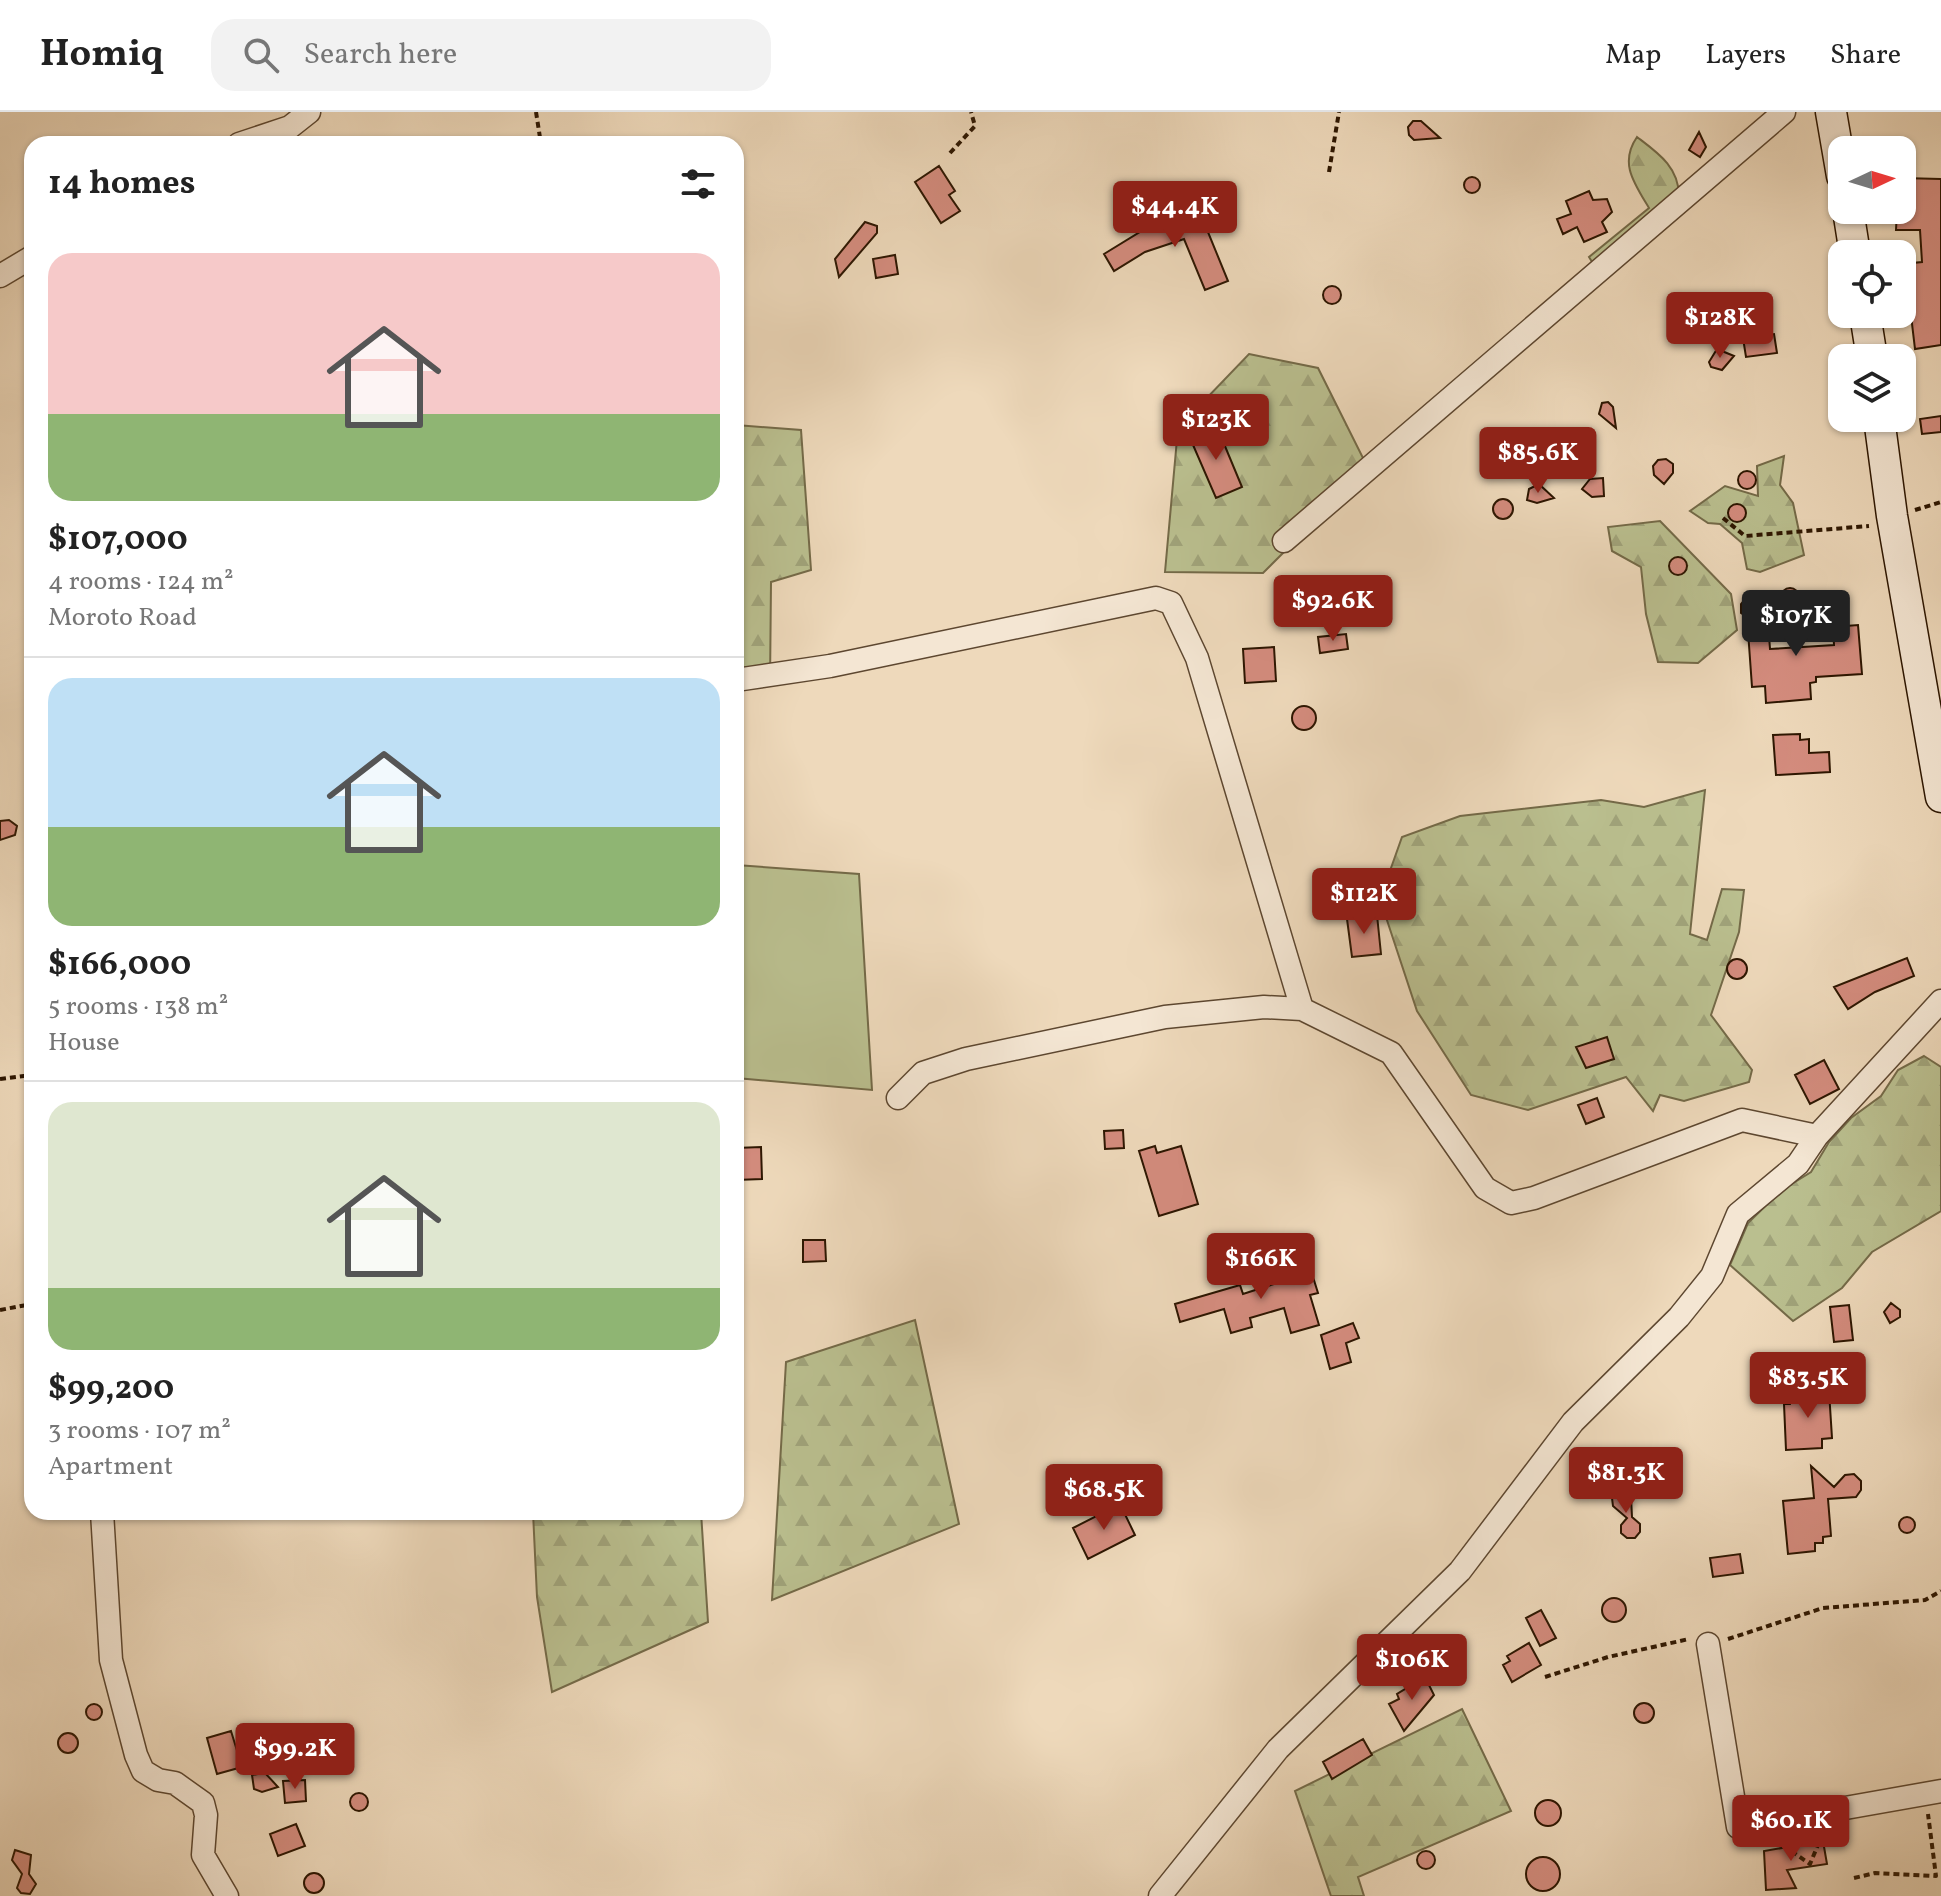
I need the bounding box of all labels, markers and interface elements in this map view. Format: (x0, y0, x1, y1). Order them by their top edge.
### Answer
search box (211, 19, 771, 91)
text: Homiq (40, 29, 163, 82)
icon: search (239, 33, 283, 77)
text: Search here (303, 34, 457, 76)
text: Map (1605, 36, 1661, 75)
text: Layers (1705, 36, 1786, 75)
text: Share (1830, 36, 1901, 75)
north arrow (1828, 136, 1916, 224)
map controls (1828, 136, 1916, 432)
text: 14 homes (48, 161, 195, 208)
icon: filters (676, 162, 720, 206)
pin: $44.4K (1110, 181, 1240, 249)
text: $44.4K (1131, 189, 1219, 225)
button: locate (1828, 240, 1916, 328)
pin: $128K (1664, 292, 1776, 360)
text: $128K (1684, 300, 1756, 336)
icon: home (312, 305, 456, 449)
button: layers (1828, 344, 1916, 432)
pin: $123K (1160, 394, 1272, 462)
text: $123K (1181, 402, 1251, 438)
pin: $85.6K (1473, 427, 1603, 495)
text: $85.6K (1497, 435, 1579, 471)
text: $107,000 (48, 517, 188, 564)
text: 4 rooms · 124 m² (48, 564, 234, 600)
pin: $92.6K (1268, 575, 1398, 643)
text: $92.6K (1292, 583, 1374, 619)
pin: $107K (1740, 590, 1852, 658)
text: $107K (1760, 598, 1832, 634)
text: Moroto Road (48, 600, 197, 636)
icon: home (312, 730, 456, 874)
pin: $112K (1308, 868, 1420, 936)
text: $112K (1330, 876, 1398, 912)
text: $166,000 (48, 942, 191, 989)
text: 5 rooms · 138 m² (48, 989, 228, 1025)
text: House (48, 1025, 120, 1061)
icon: home (312, 1154, 456, 1298)
pin: $166K (1205, 1233, 1317, 1301)
text: $166K (1225, 1241, 1297, 1277)
pin: $83.5K (1743, 1352, 1873, 1420)
text: $83.5K (1768, 1360, 1848, 1396)
text: $99,200 (48, 1366, 174, 1413)
text: 3 rooms · 107 m² (48, 1413, 231, 1449)
pin: $81.3K (1561, 1447, 1691, 1515)
text: Apartment (48, 1449, 173, 1485)
text: $81.3K (1587, 1455, 1665, 1491)
pin: $68.5K (1039, 1464, 1169, 1532)
text: $68.5K (1063, 1472, 1145, 1508)
pin: $106K (1356, 1634, 1468, 1702)
text: $106K (1375, 1642, 1449, 1678)
pin: $99.2K (230, 1723, 360, 1791)
text: $99.2K (253, 1731, 337, 1767)
pin: $60.1K (1726, 1795, 1856, 1863)
text: $60.1K (1750, 1803, 1832, 1839)

